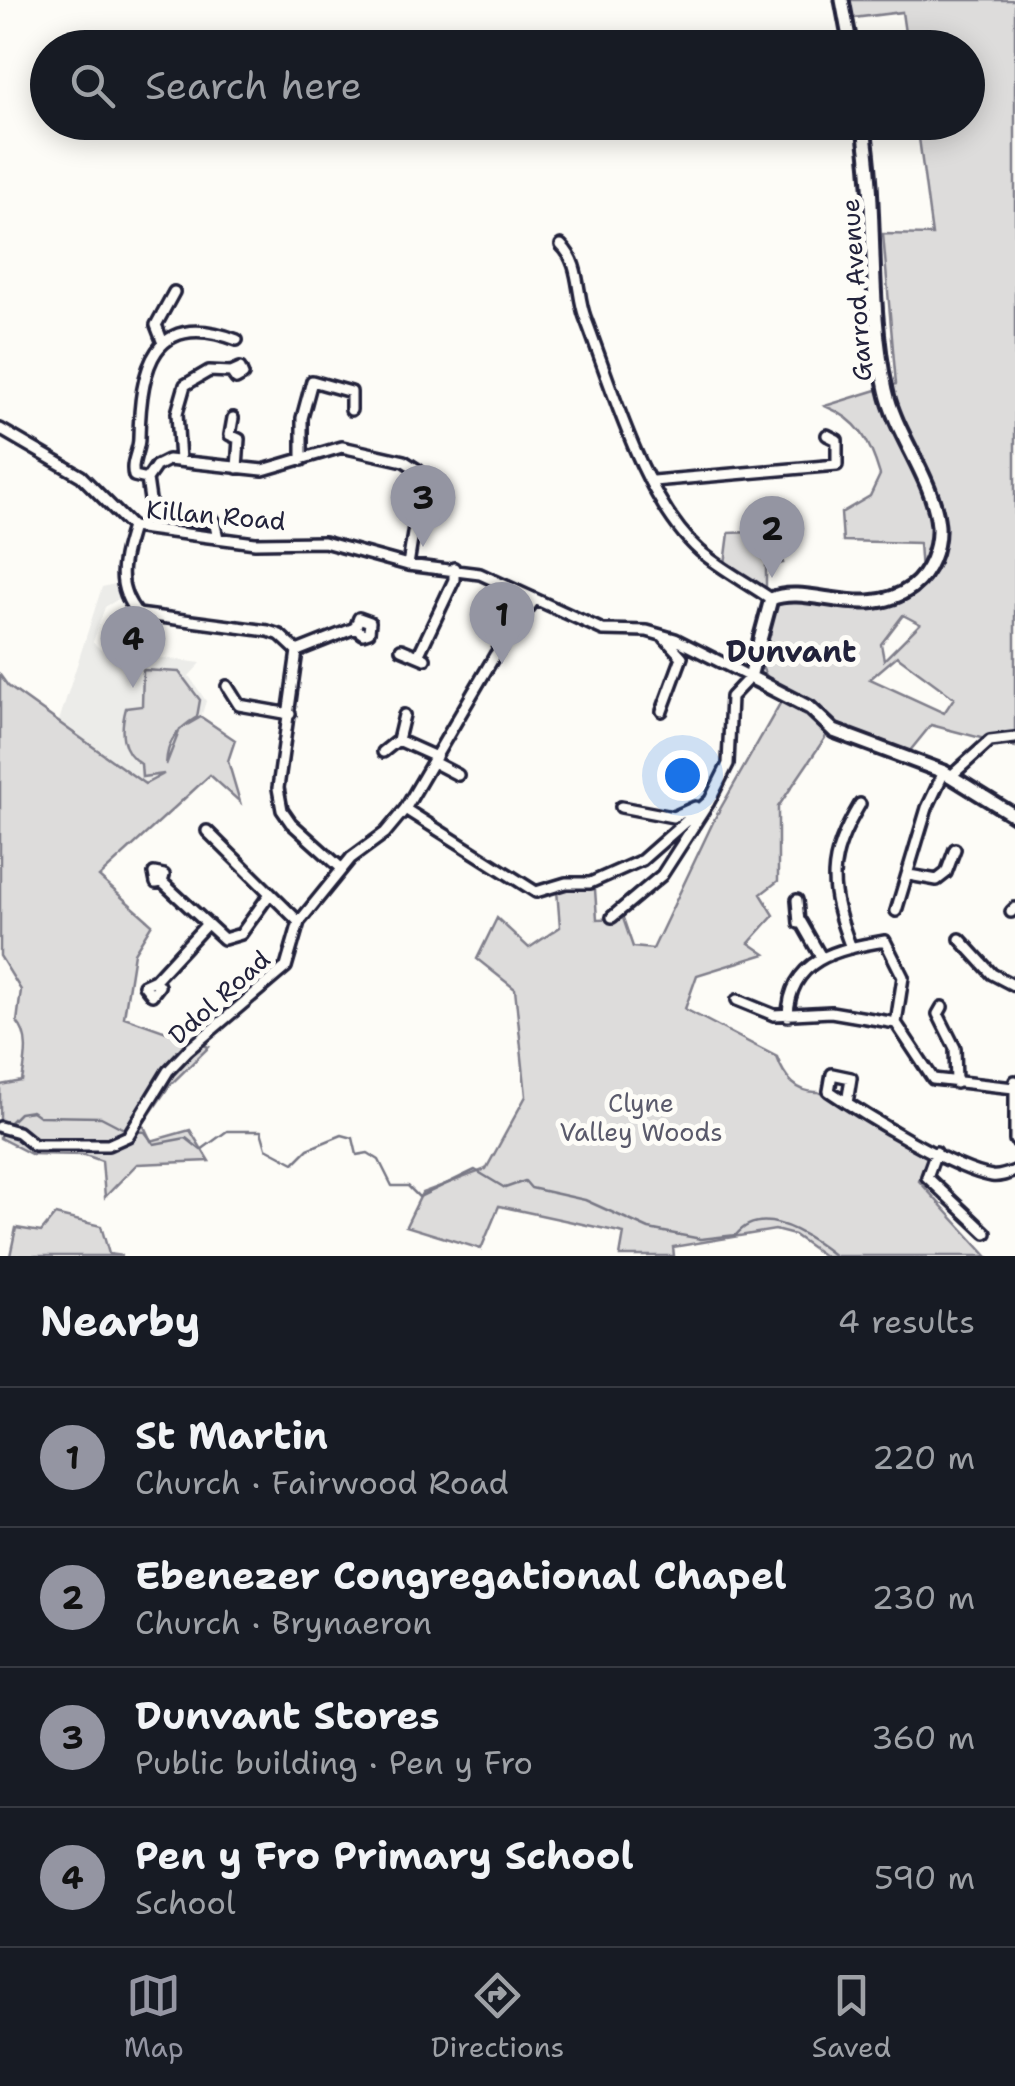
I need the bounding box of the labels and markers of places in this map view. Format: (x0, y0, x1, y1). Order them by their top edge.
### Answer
pin: 3 (390, 464, 456, 547)
pin: 2 (740, 496, 804, 578)
pin: 1 (470, 582, 534, 664)
pin: 4 (100, 606, 166, 688)

